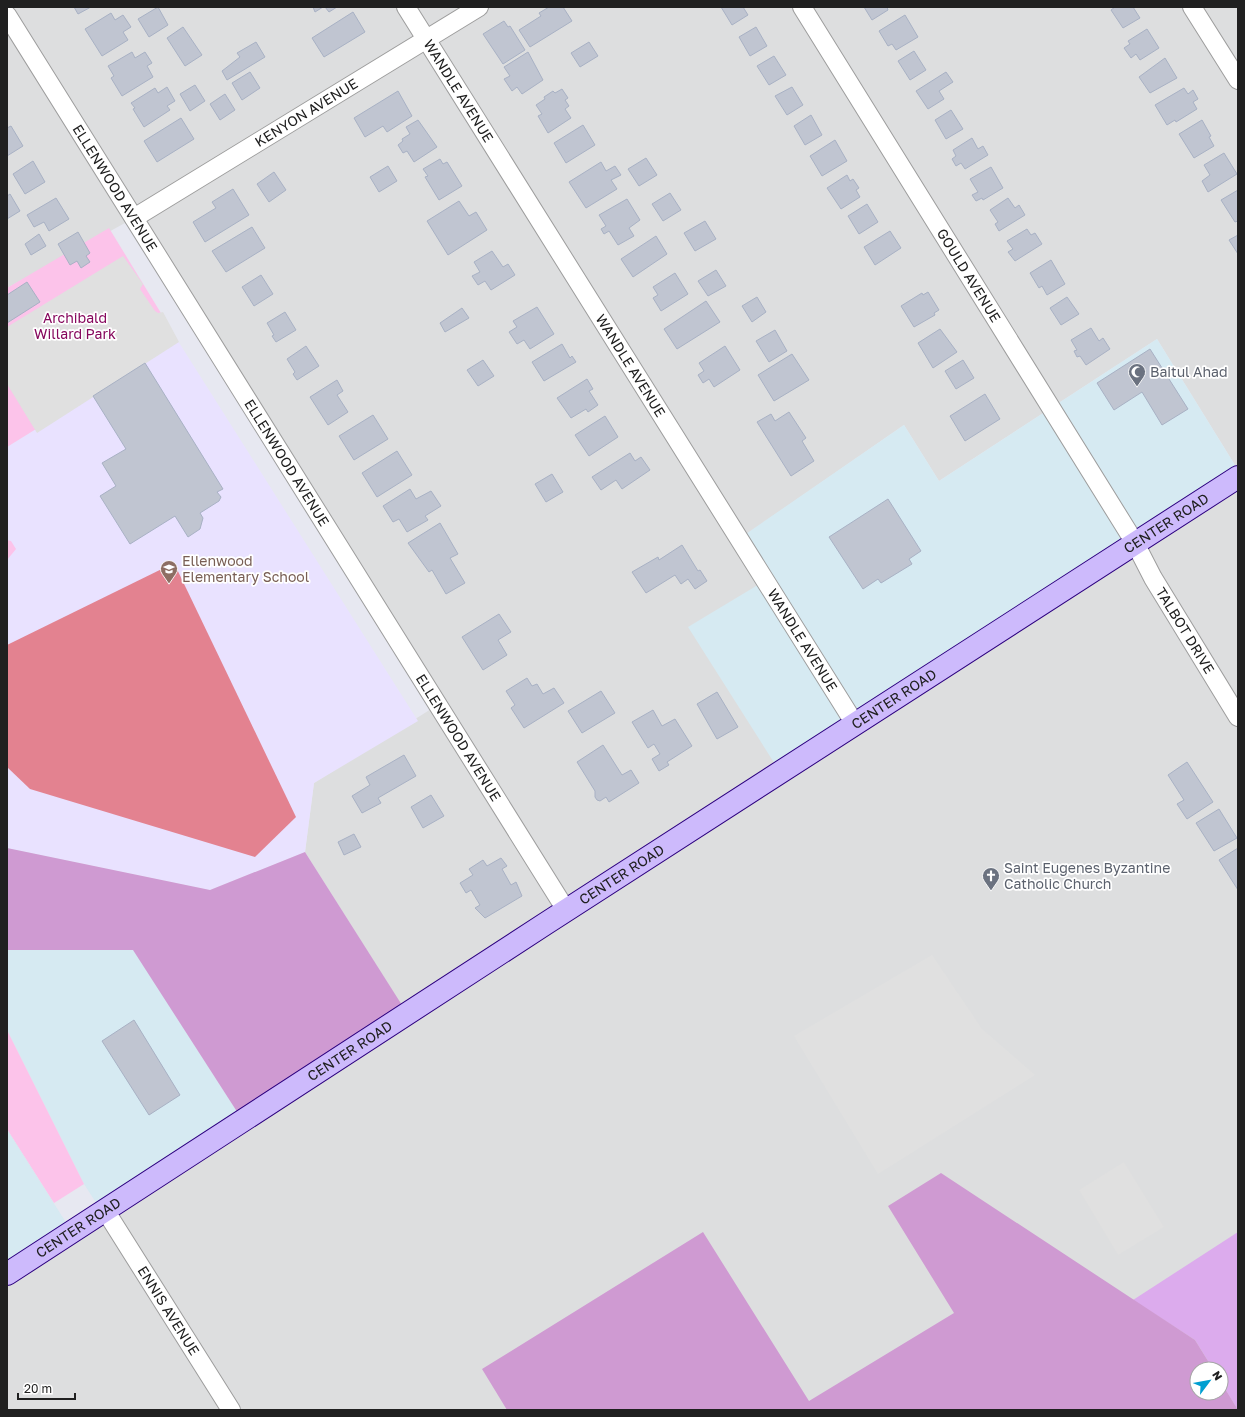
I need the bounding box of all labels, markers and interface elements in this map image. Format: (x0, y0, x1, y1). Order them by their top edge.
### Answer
street label: WANDLE AVENUE (420, 36, 497, 145)
street label: KENYON AVENUE (252, 74, 361, 150)
street label: ELLENWOOD AVENUE (69, 121, 162, 254)
street label: GOULD AVENUE (934, 225, 1005, 325)
park label: Archibald Willard Park (34, 309, 116, 342)
street label: WANDLE AVENUE (592, 311, 669, 420)
mosque icon: Baitul Ahad (1127, 362, 1147, 387)
place label: Baitul Ahad (1150, 363, 1228, 380)
street label: ELLENWOOD AVENUE (241, 396, 333, 529)
street label: CENTER ROAD (1120, 489, 1212, 557)
place label: Ellenwood Elementary School (182, 552, 309, 585)
school or university icon: Ellenwood Elementary School (159, 559, 179, 584)
street label: TALBOT DRIVE (1153, 584, 1218, 677)
street label: WANDLE AVENUE (764, 585, 841, 694)
street label: CENTER ROAD (848, 665, 939, 732)
street label: ELLENWOOD AVENUE (413, 671, 505, 804)
street label: CENTER ROAD (576, 841, 667, 908)
place label: Saint Eugenes Byzantine Catholic Church (1004, 859, 1170, 892)
church icon: Saint Eugenes Byzantine Catholic Church (981, 866, 1001, 891)
street label: CENTER ROAD (304, 1017, 395, 1084)
street label: CENTER ROAD (32, 1193, 124, 1261)
street label: ENNIS AVENUE (134, 1263, 203, 1358)
north arrow (1189, 1361, 1229, 1401)
text: N (1210, 1368, 1226, 1382)
scale bar (18, 1375, 75, 1401)
text: 20 m (24, 1381, 52, 1396)

